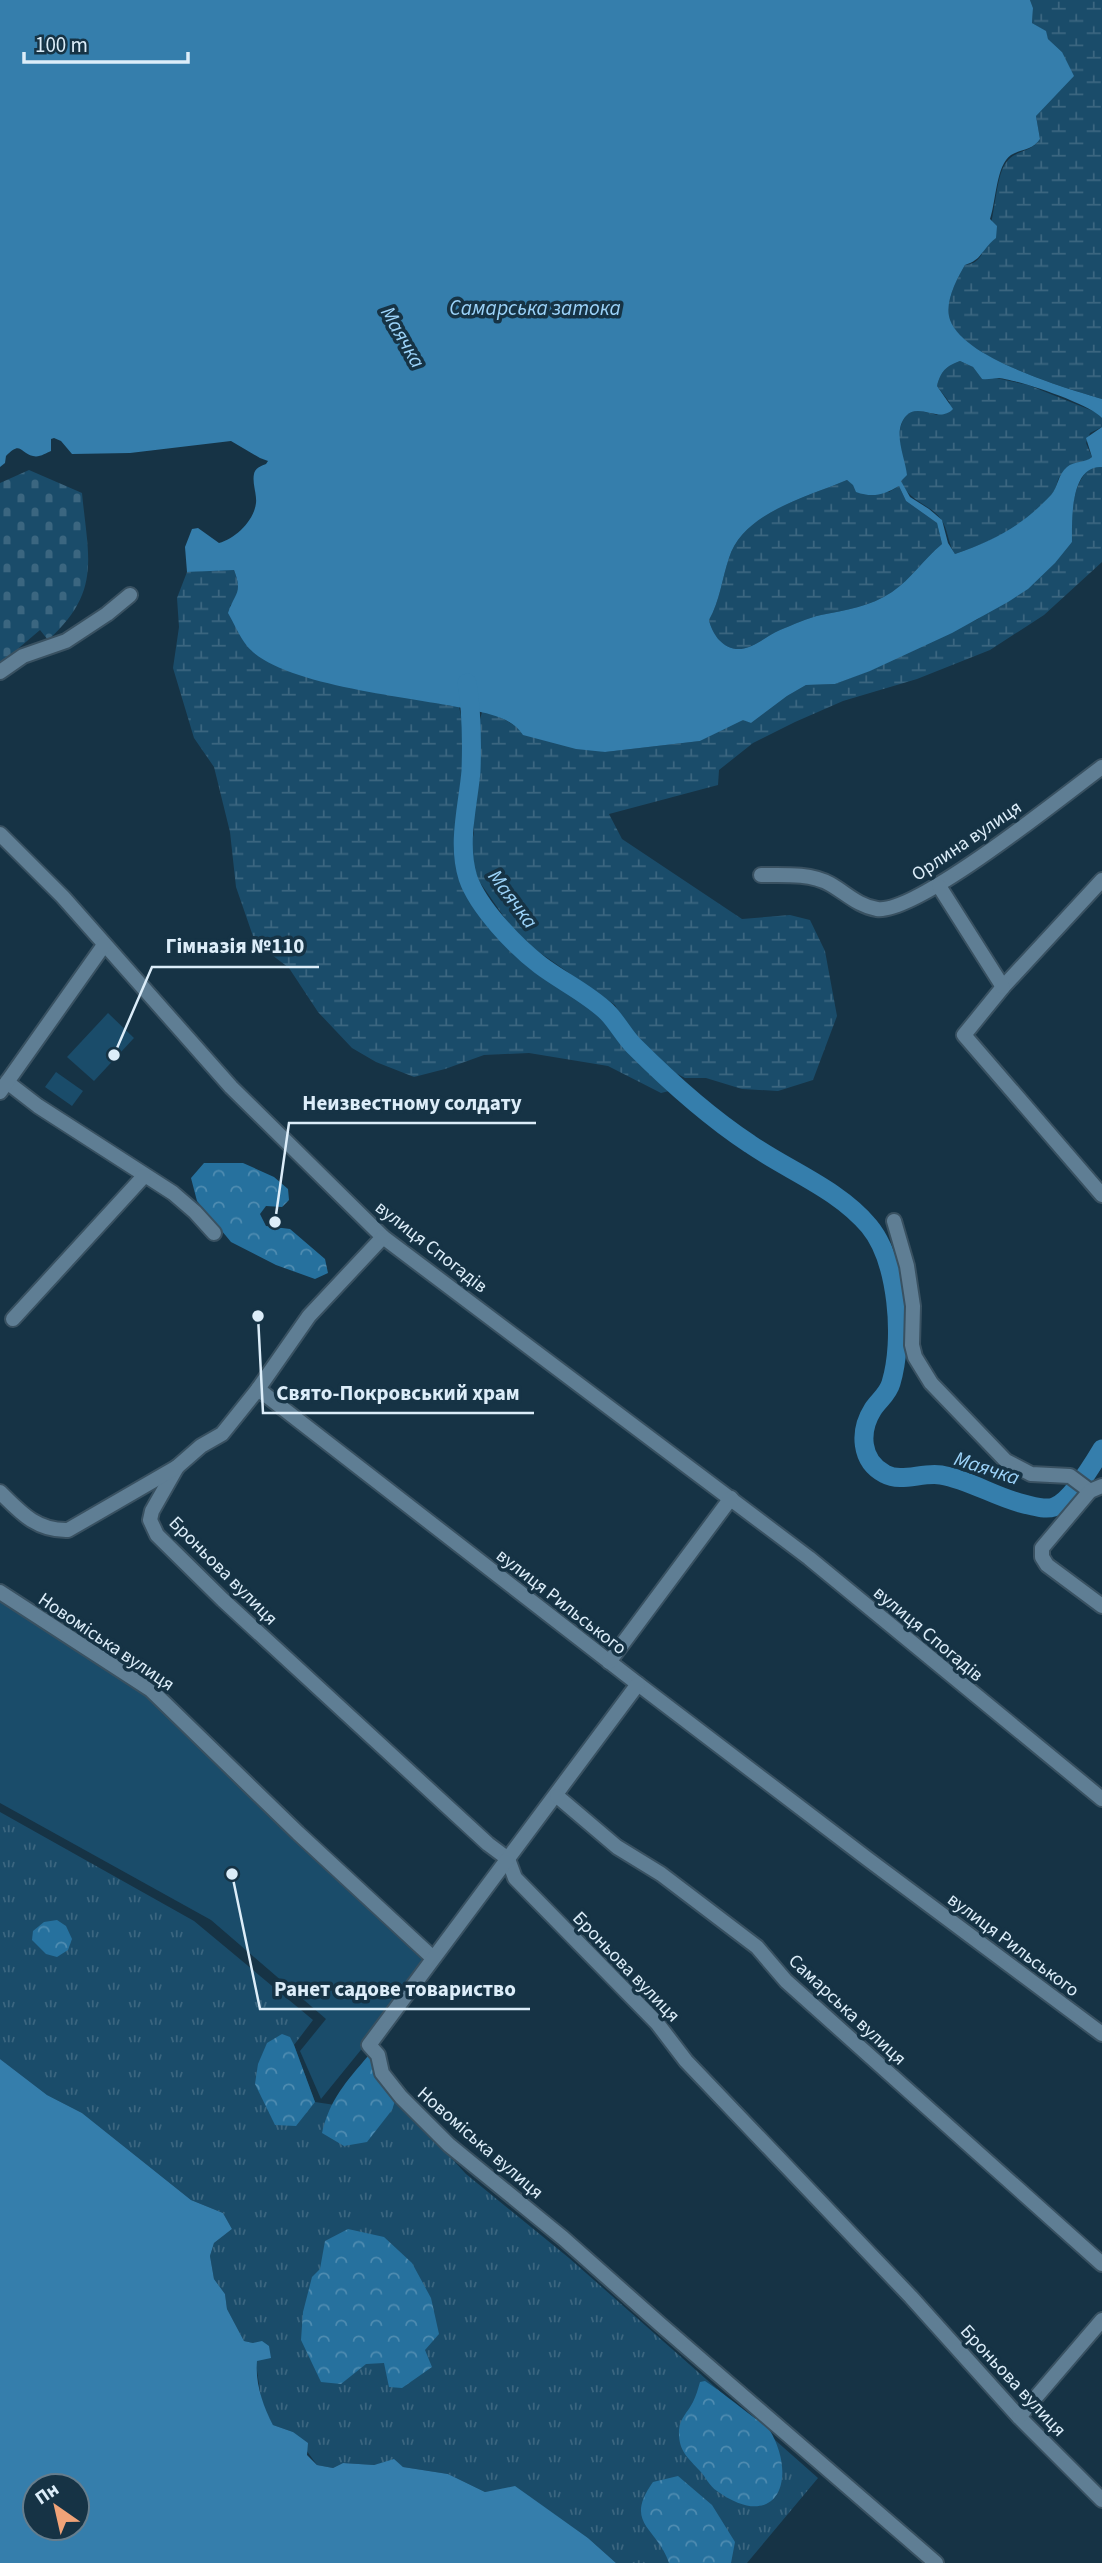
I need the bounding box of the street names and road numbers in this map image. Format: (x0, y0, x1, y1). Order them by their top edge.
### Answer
street label: Орлина вулиця (906, 794, 1027, 888)
street label: вулиця Спогадів (369, 1195, 493, 1300)
street label: Броньова вулиця (162, 1510, 284, 1632)
street label: вулиця Рильського (490, 1543, 632, 1662)
street label: вулиця Спогадів (867, 1580, 989, 1688)
street label: Новоміська вулиця (33, 1586, 180, 1698)
street label: вулиця Рильського (942, 1887, 1085, 2004)
street label: Броньова вулиця (566, 1906, 686, 2028)
street label: Самарська вулиця (782, 1948, 912, 2072)
street label: Новоміська вулиця (411, 2081, 549, 2206)
street label: Броньова вулиця (954, 2319, 1072, 2443)

